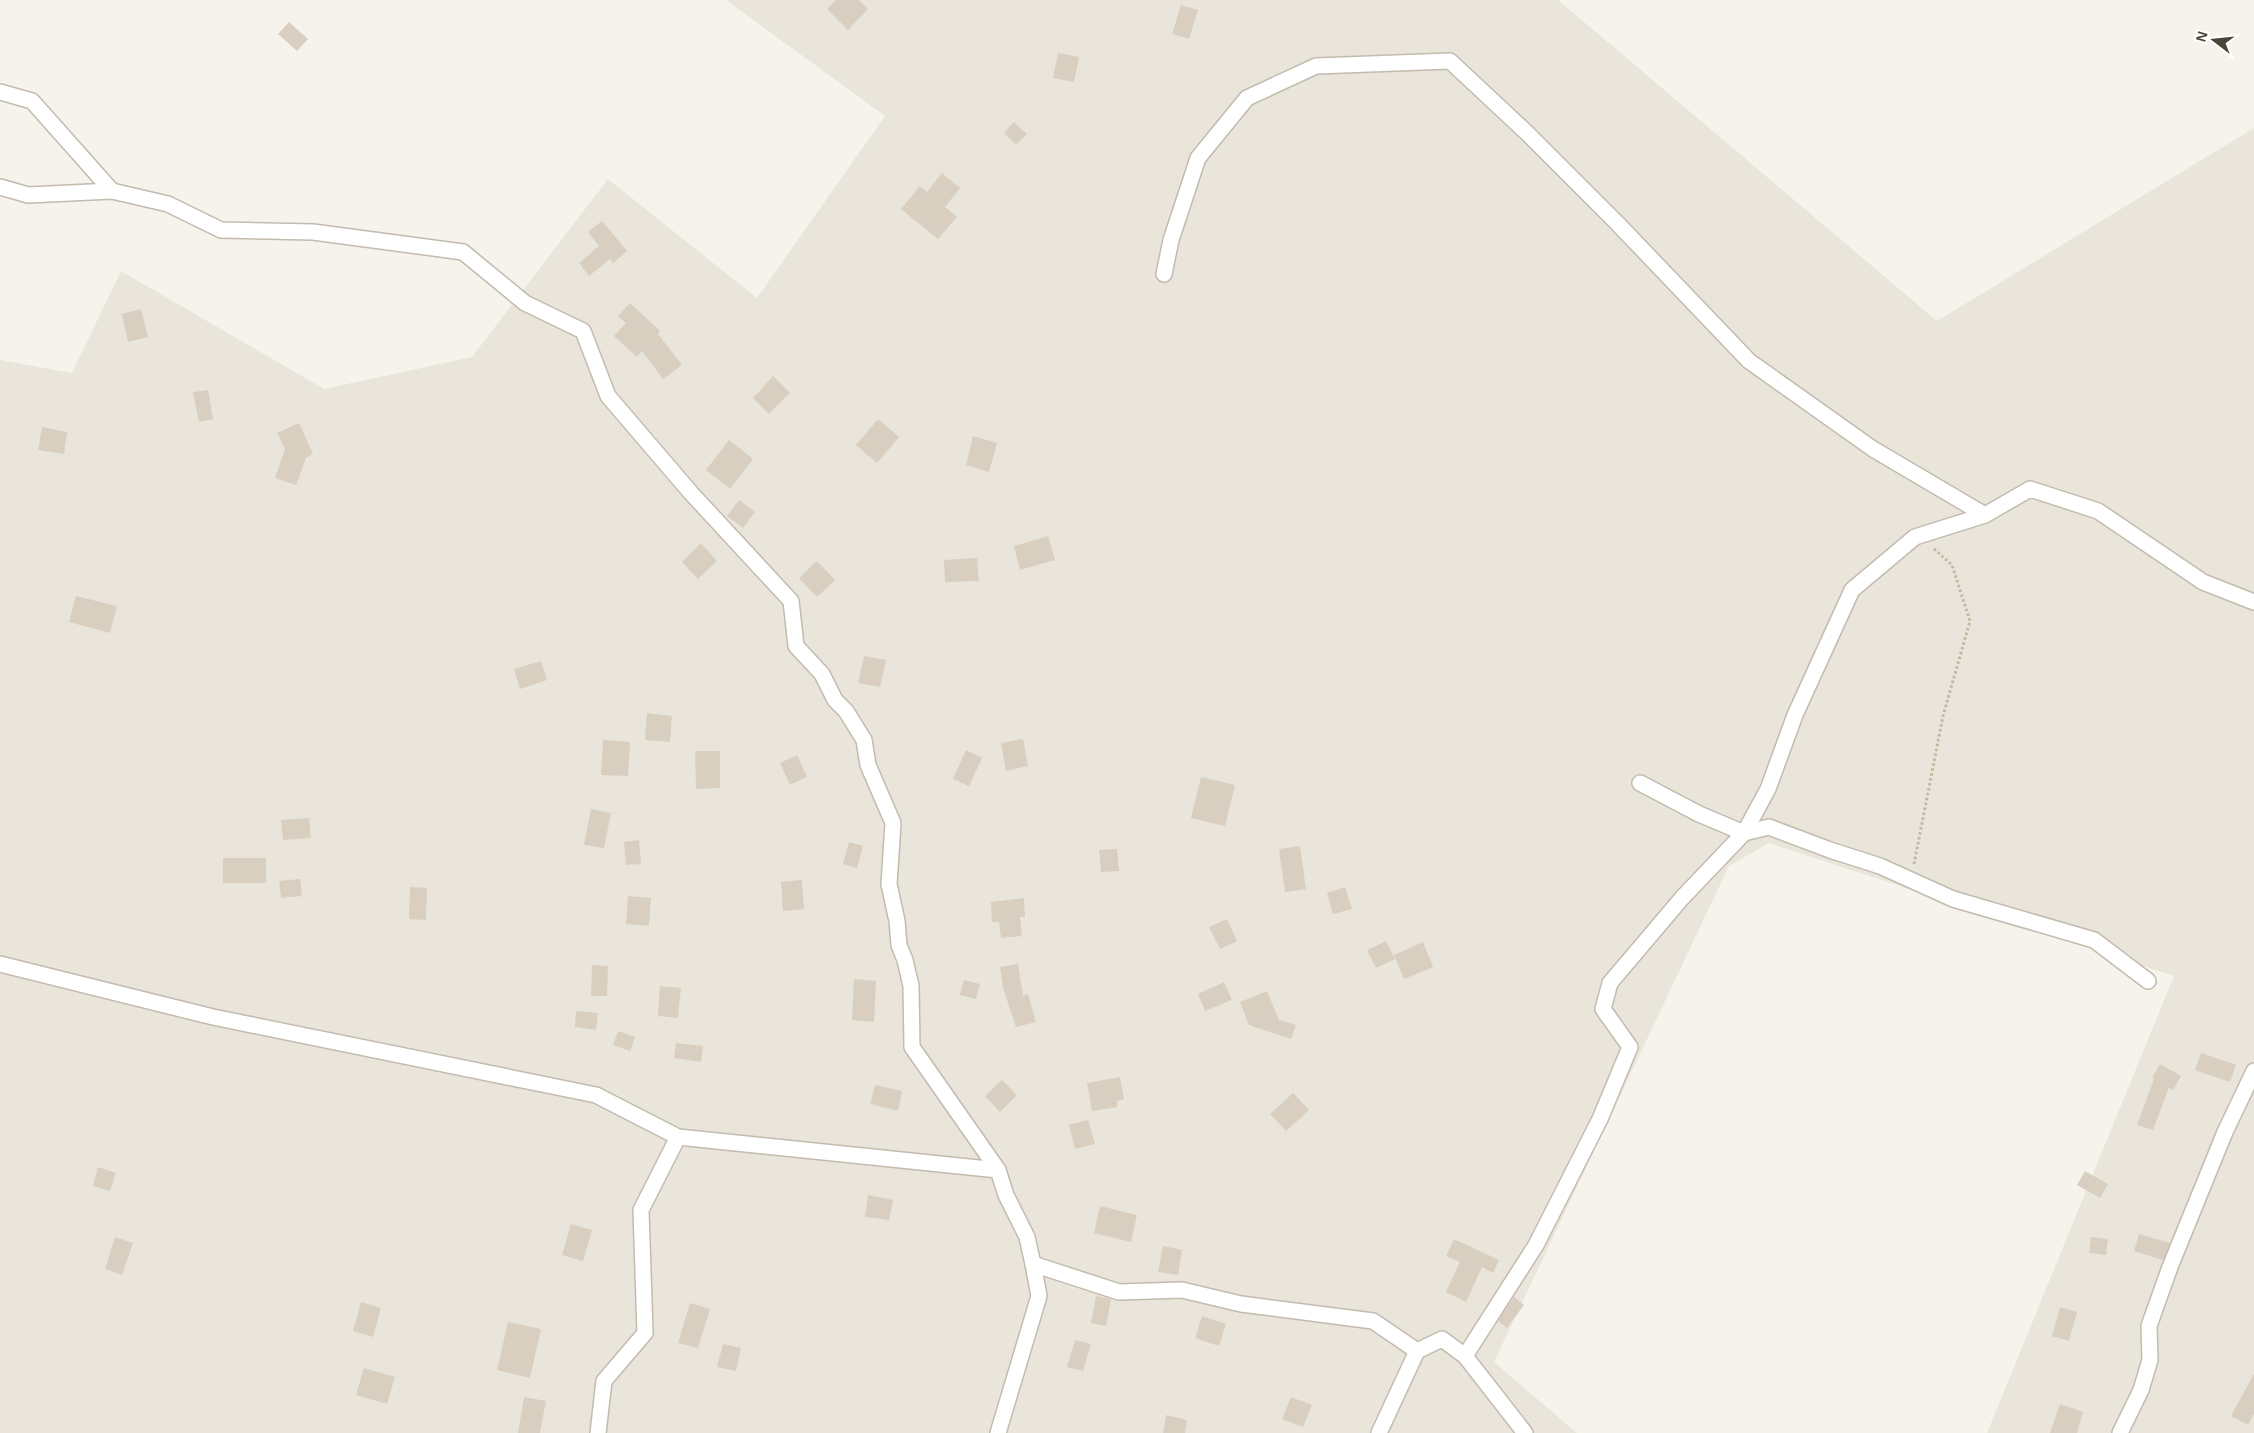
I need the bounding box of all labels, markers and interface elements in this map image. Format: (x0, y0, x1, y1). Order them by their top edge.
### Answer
north arrow (2189, 15, 2239, 65)
text: N (2192, 29, 2211, 43)

